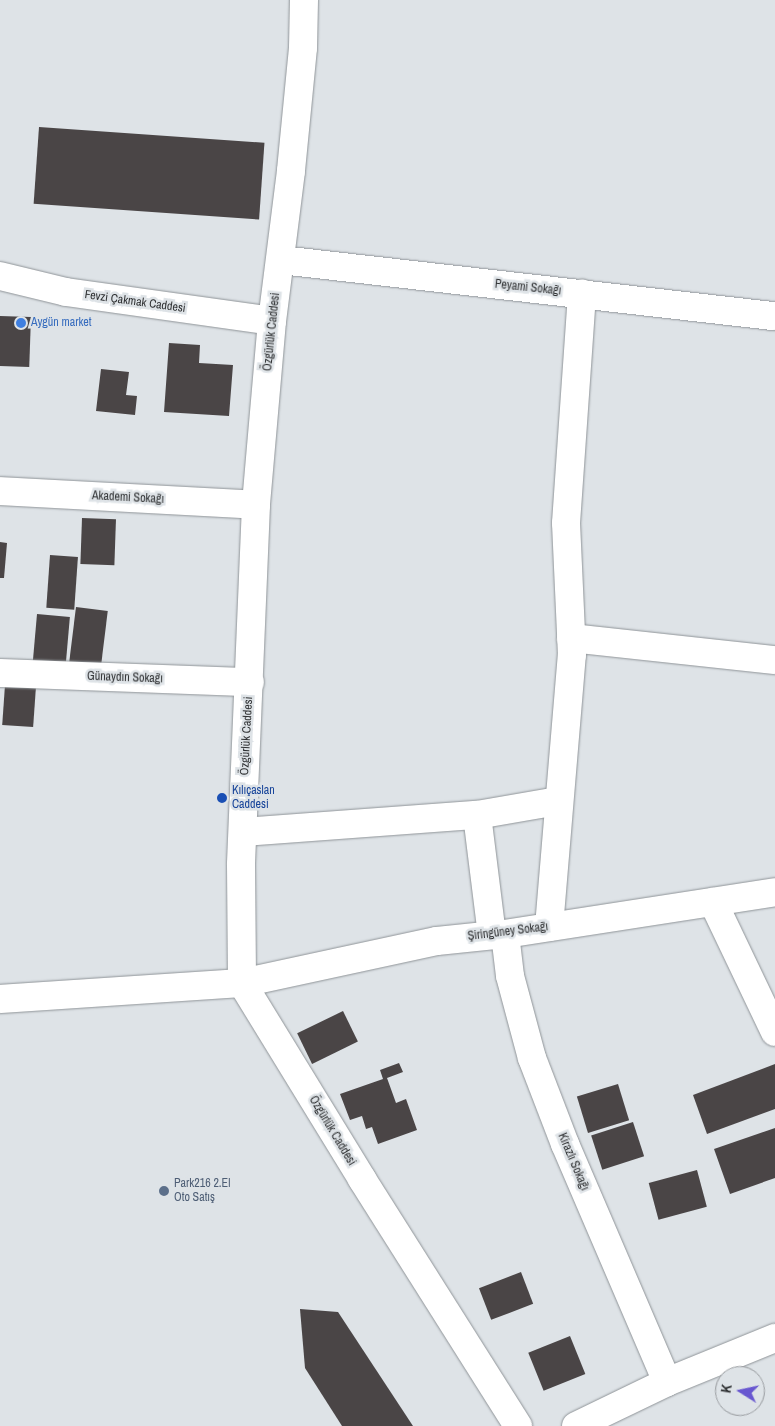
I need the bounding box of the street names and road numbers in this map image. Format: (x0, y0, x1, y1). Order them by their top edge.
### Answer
street label: Peyami Sokağı (494, 277, 562, 299)
street label: Fevzi Çakmak Caddesi (84, 288, 186, 316)
street label: Özgürlük Caddesi (261, 292, 283, 372)
street label: Akademi Sokağı (92, 489, 164, 507)
street label: Günaydın Sokağı (87, 669, 163, 687)
street label: Özgürlük Caddesi (238, 696, 256, 776)
street label: Şiringüney Sokağı (467, 920, 549, 944)
street label: Özgürlük Caddesi (306, 1094, 358, 1168)
street label: Kirazlı Sokağı (554, 1131, 592, 1193)

